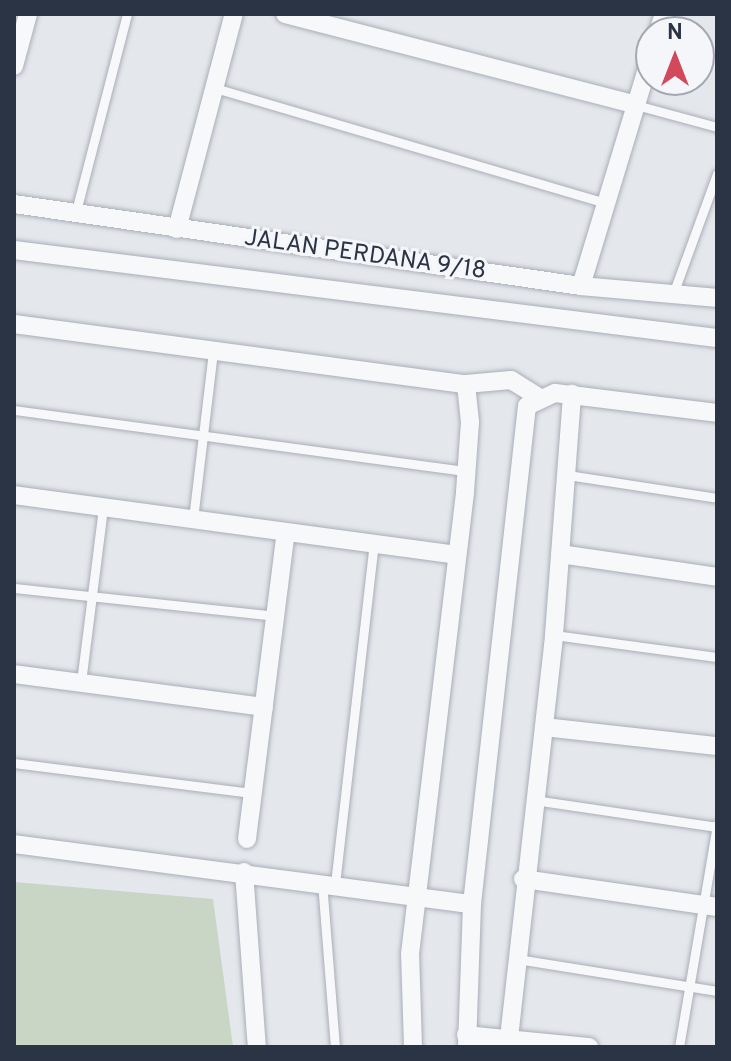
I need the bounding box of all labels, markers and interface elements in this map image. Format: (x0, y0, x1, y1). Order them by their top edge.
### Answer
north arrow (635, 16, 715, 96)
text: N (667, 20, 683, 47)
street label: JALAN PERDANA 9/18 (242, 225, 488, 287)

